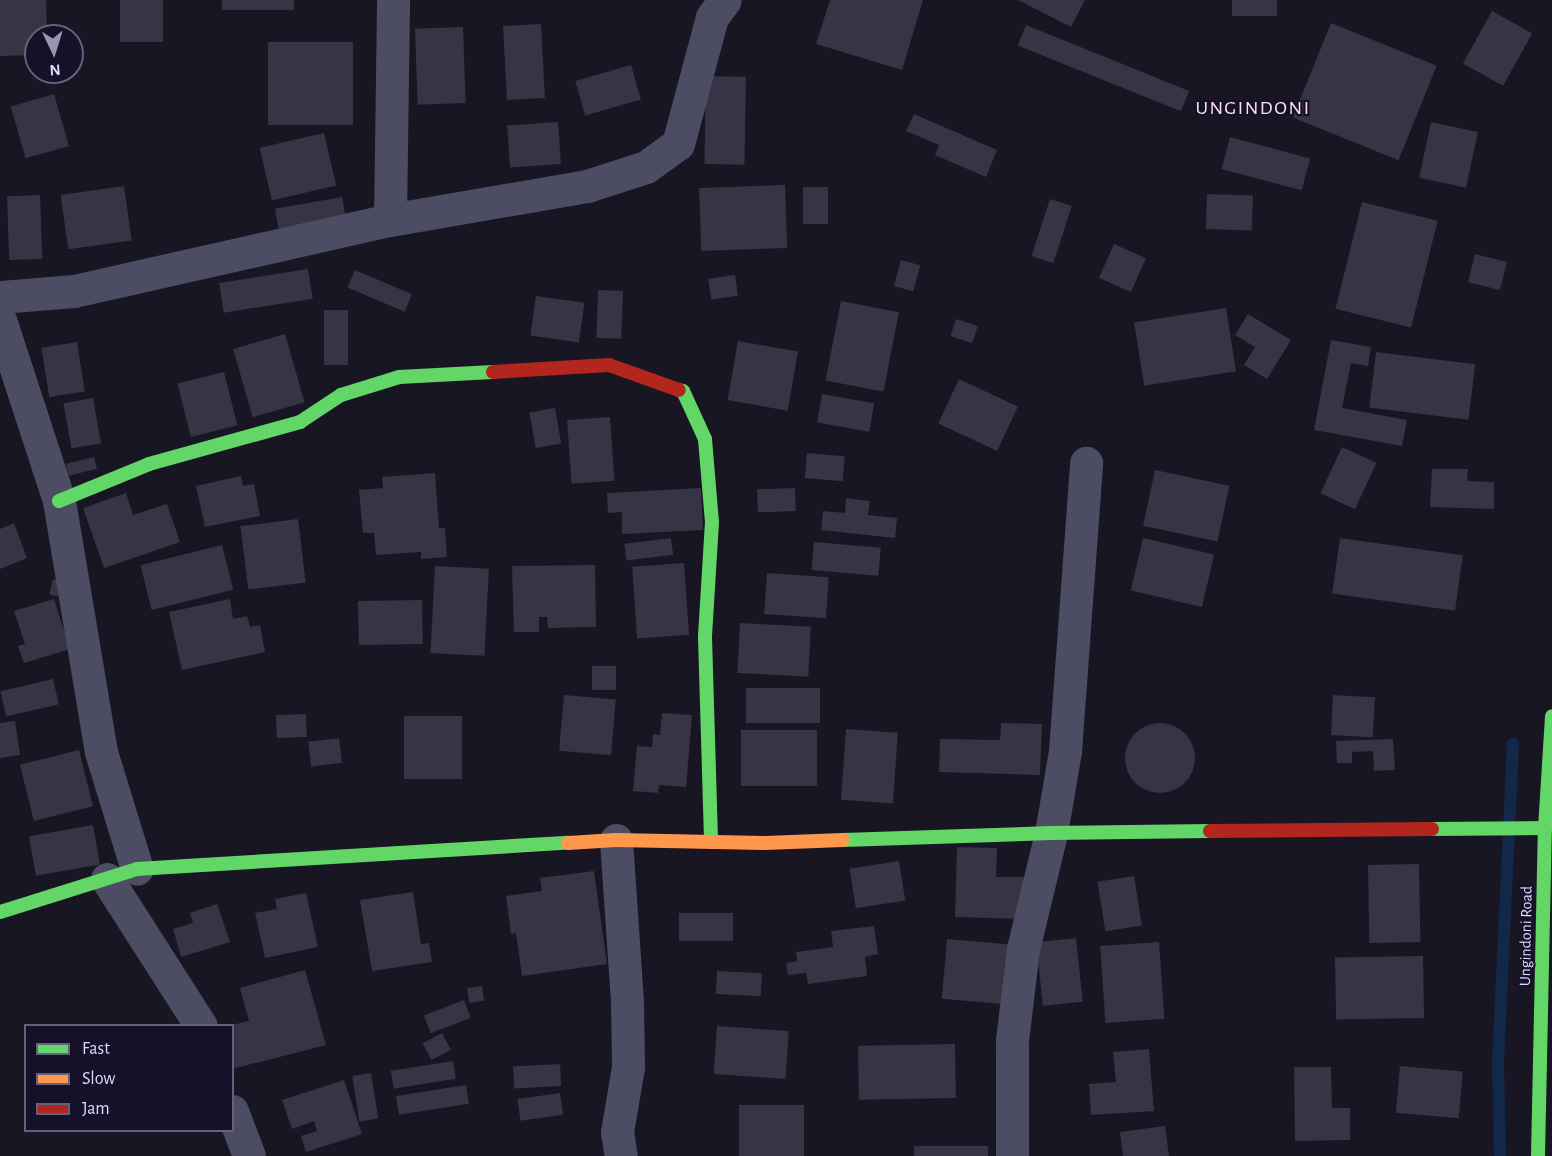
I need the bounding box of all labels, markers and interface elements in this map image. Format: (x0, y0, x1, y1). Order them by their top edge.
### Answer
north arrow (24, 24, 84, 84)
text: N (49, 62, 61, 78)
district label: UNGINDONI (1196, 96, 1310, 120)
street label: Ungindoni Road (1516, 886, 1536, 986)
legend (24, 1024, 234, 1132)
text: Fast (82, 1040, 110, 1058)
text: Slow (82, 1070, 115, 1088)
text: Jam (82, 1100, 110, 1118)

